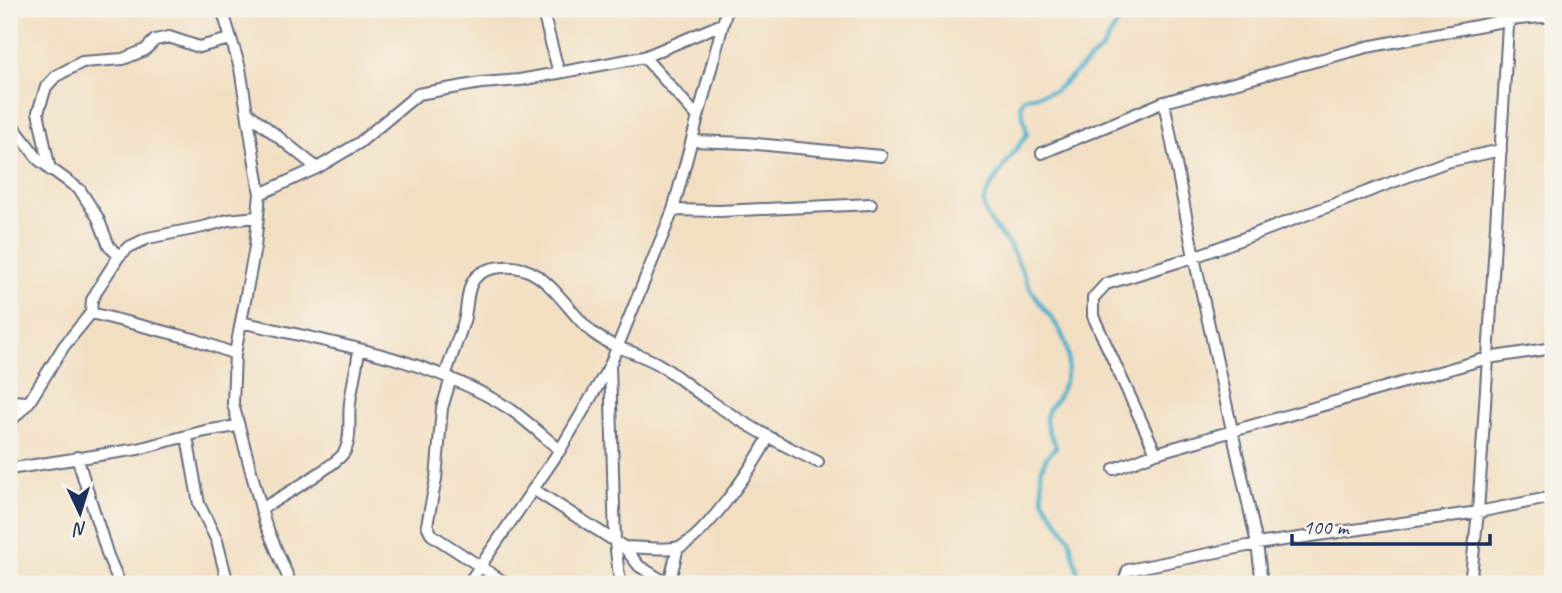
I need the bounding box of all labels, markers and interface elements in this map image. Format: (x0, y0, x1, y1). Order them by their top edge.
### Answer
north arrow (46, 477, 116, 548)
scale bar (1292, 502, 1490, 546)
text: 100 m (1303, 514, 1350, 540)
text: N (71, 517, 88, 542)

